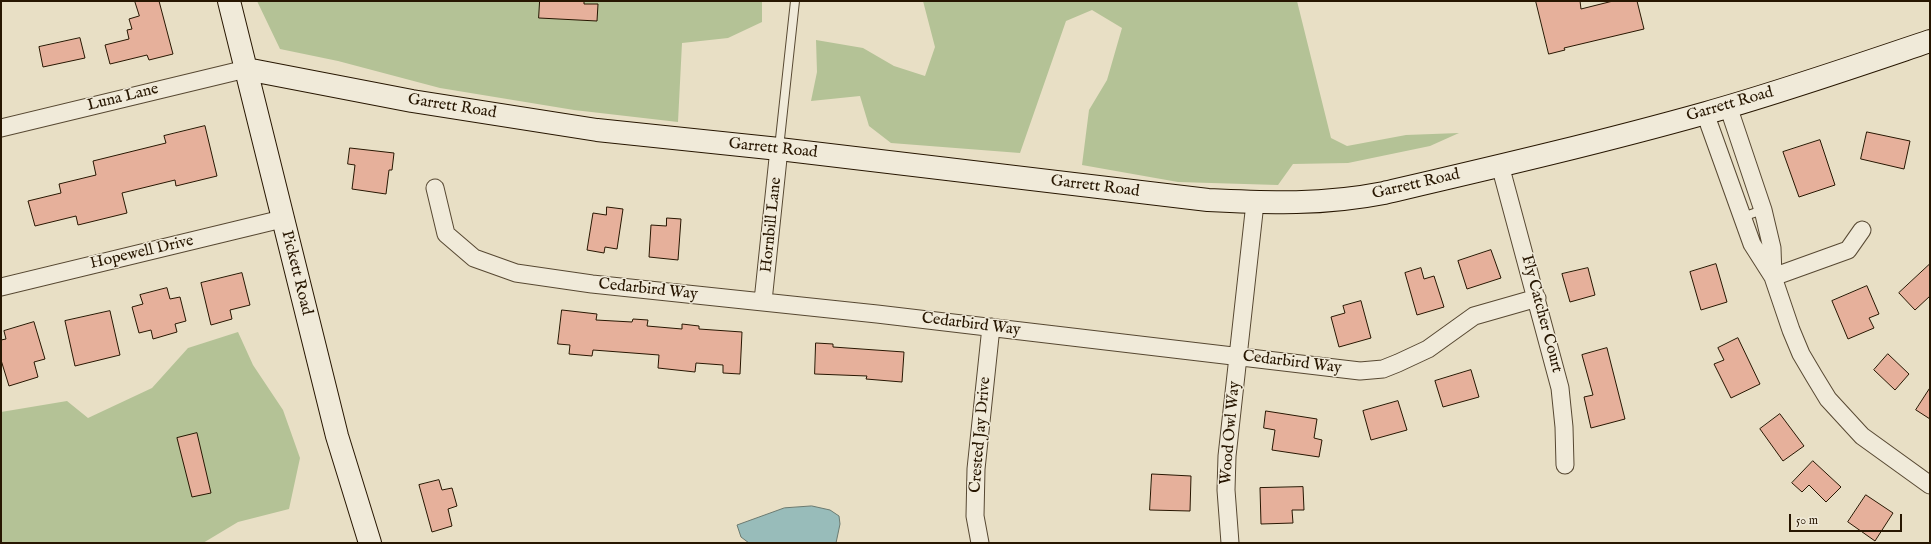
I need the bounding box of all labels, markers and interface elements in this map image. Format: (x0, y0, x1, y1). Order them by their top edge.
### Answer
street label: Luna Lane (85, 80, 161, 116)
street label: Garrett Road (1684, 83, 1776, 127)
street label: Garrett Road (406, 91, 498, 123)
street label: Garrett Road (728, 135, 818, 163)
street label: Garrett Road (1370, 166, 1462, 204)
street label: Garrett Road (1049, 172, 1141, 202)
street label: Hornbill Lane (757, 176, 787, 274)
street label: Pickett Road (276, 229, 316, 317)
street label: Hopewell Drive (88, 232, 196, 274)
street label: Fly Catcher Court (1516, 253, 1566, 375)
street label: Cedarbird Way (597, 275, 699, 305)
street label: Cedarbird Way (920, 309, 1022, 341)
street label: Cedarbird Way (1241, 347, 1343, 379)
street label: Crested Jay Drive (966, 376, 996, 494)
street label: Wood Owl Way (1217, 380, 1245, 486)
scale bar (1791, 506, 1904, 532)
text: 50 m (1796, 513, 1818, 528)

